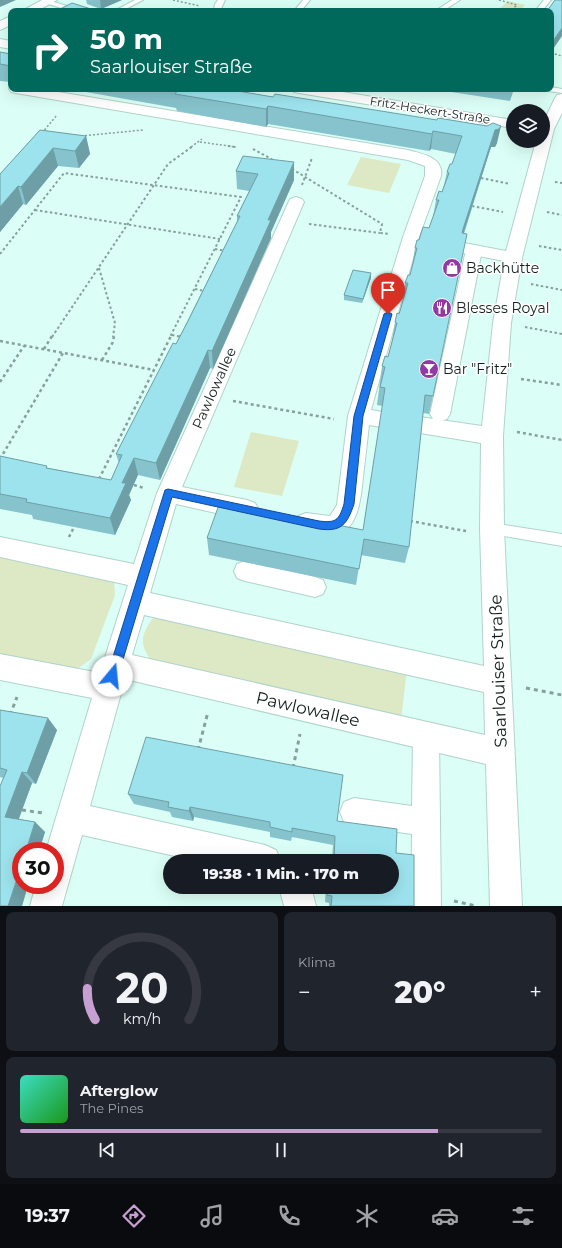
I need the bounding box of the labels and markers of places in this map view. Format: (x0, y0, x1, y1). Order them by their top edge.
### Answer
shop icon: Backhütte (441, 257, 463, 279)
place label: Backhütte (466, 259, 539, 277)
pin (371, 273, 405, 314)
restaurant icon: Blesses Royal (431, 297, 453, 319)
place label: Blesses Royal (456, 299, 549, 317)
bar icon: Bar "Fritz" (418, 358, 440, 380)
place label: Bar "Fritz" (443, 360, 512, 378)

